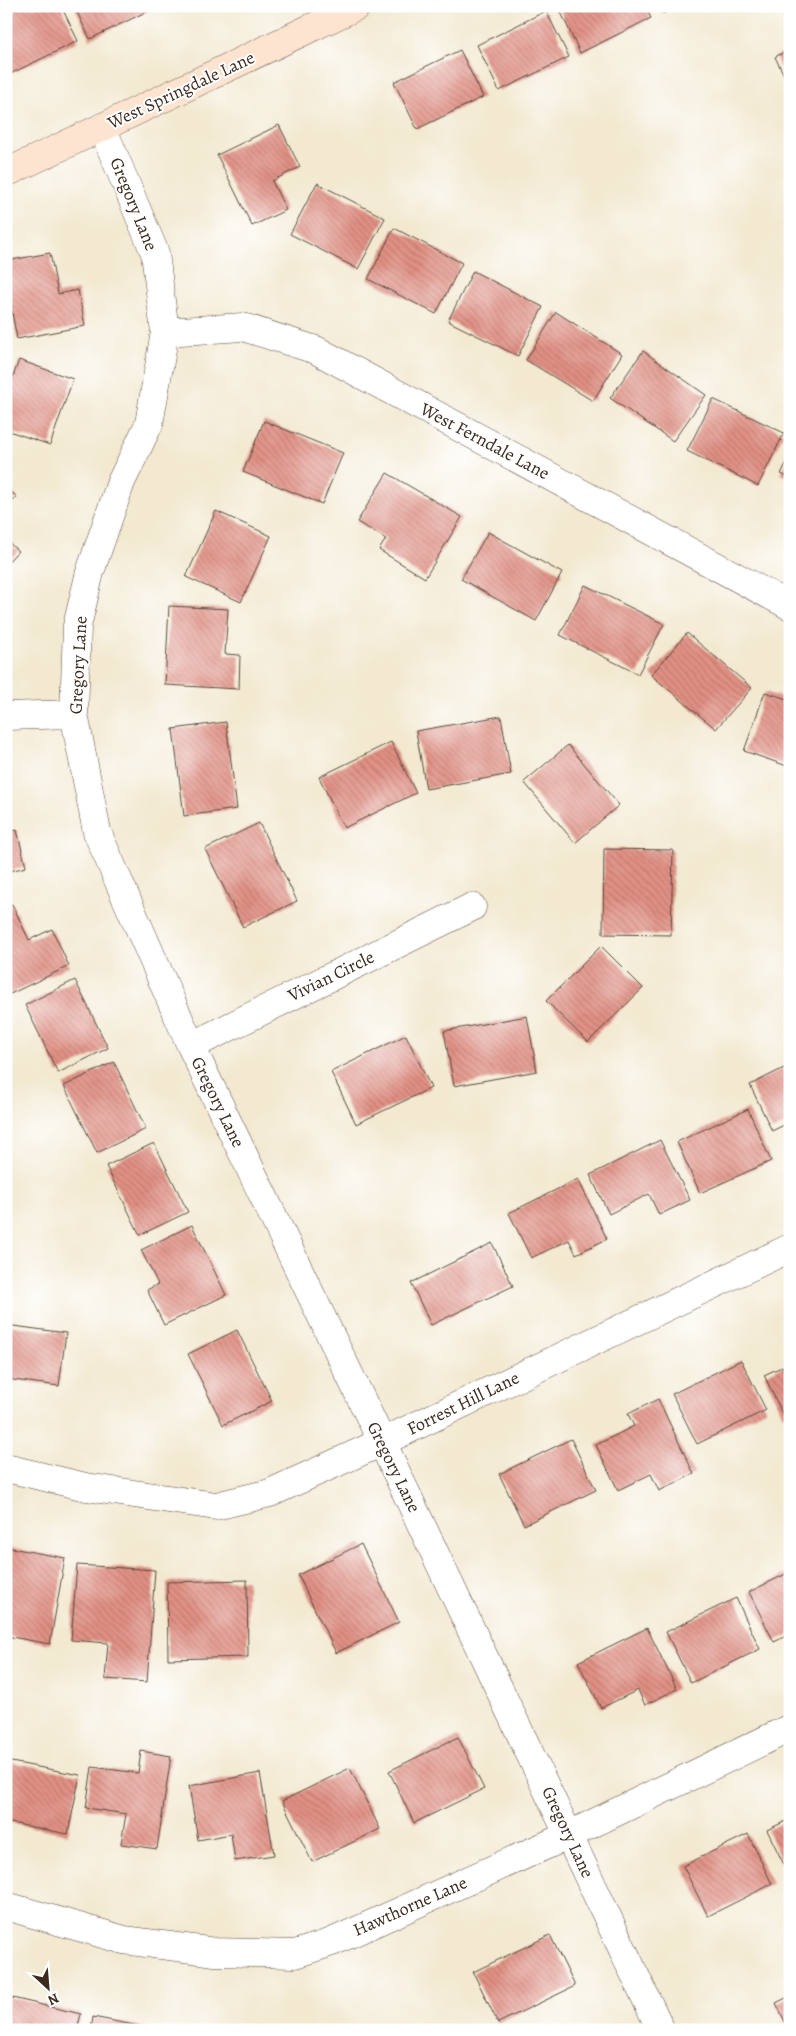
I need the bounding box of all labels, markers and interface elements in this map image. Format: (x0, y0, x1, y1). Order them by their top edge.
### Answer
street label: West Springdale Lane (103, 45, 258, 135)
street label: Gregory Lane (104, 154, 164, 254)
street label: West Ferndale Lane (415, 396, 554, 485)
street label: Gregory Lane (63, 615, 93, 715)
street label: Vivian Circle (283, 945, 378, 1008)
street label: Gregory Lane (186, 1053, 250, 1151)
street label: Forrest Hill Lane (403, 1365, 523, 1441)
street label: Gregory Lane (362, 1418, 426, 1516)
street label: Gregory Lane (536, 1782, 600, 1882)
street label: Hawthorne Lane (349, 1870, 471, 1942)
north arrow (22, 1964, 72, 2014)
text: N (45, 1988, 62, 2010)

